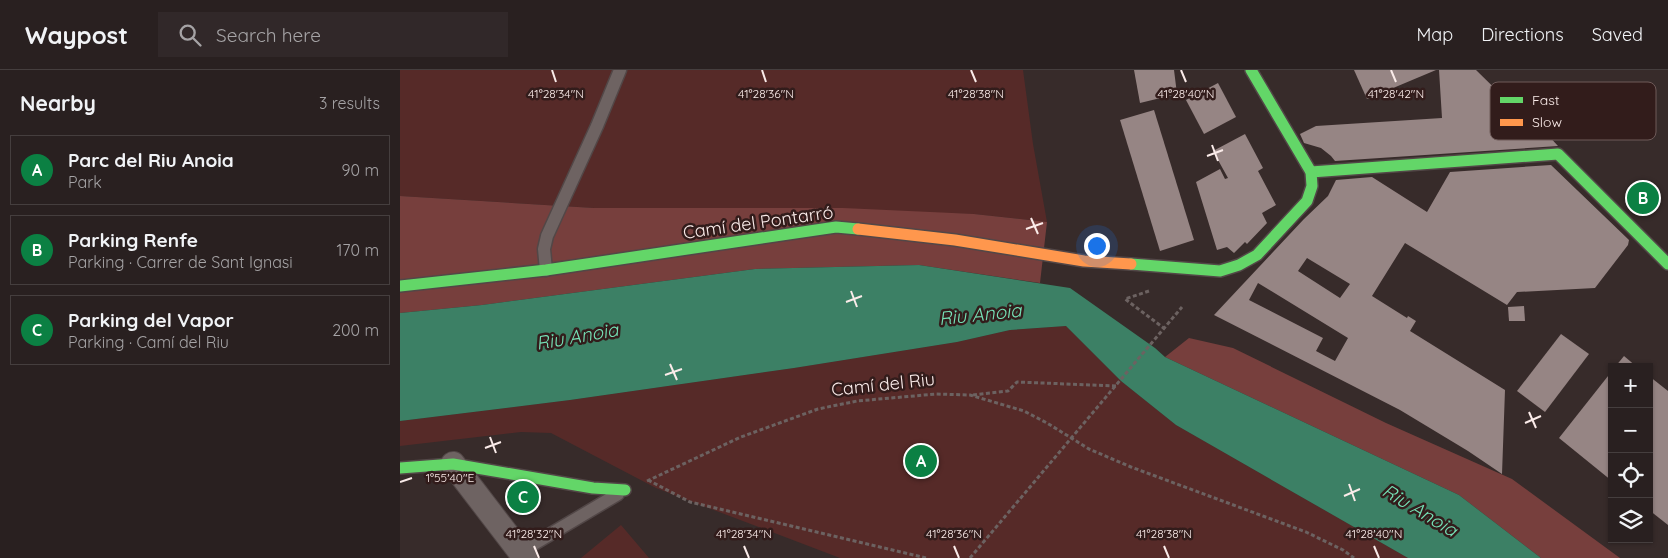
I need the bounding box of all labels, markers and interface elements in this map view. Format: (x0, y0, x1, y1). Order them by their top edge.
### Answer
search box (158, 12, 508, 57)
text: Waypost (25, 20, 128, 50)
icon: search (176, 21, 204, 49)
text: Search here (216, 23, 321, 47)
text: Map (1416, 23, 1453, 46)
text: Directions (1481, 23, 1564, 46)
text: Saved (1592, 23, 1643, 46)
legend (1490, 82, 1656, 140)
text: 41°28'34"N (528, 86, 584, 101)
text: 41°28'36"N (738, 86, 794, 101)
text: 41°28'38"N (948, 86, 1004, 101)
text: 41°28'40"N (1158, 86, 1214, 101)
text: 41°28'42"N (1368, 86, 1424, 101)
text: Nearby (20, 90, 96, 116)
text: Fast (1532, 91, 1560, 109)
text: 3 results (319, 93, 380, 113)
text: Slow (1532, 113, 1562, 131)
text: Parc del Riu Anoia (68, 148, 234, 172)
text: A (32, 160, 42, 180)
text: 90 m (342, 160, 379, 180)
text: Park (68, 172, 102, 192)
pin: B (1627, 179, 1659, 217)
street label: Camí del Pontarró (681, 200, 835, 244)
text: Parking Renfe (68, 228, 198, 252)
your location (1084, 233, 1110, 259)
text: B (32, 240, 42, 260)
text: 170 m (336, 240, 379, 260)
text: Parking · Carrer de Sant Ignasi (68, 252, 293, 272)
water label: Riu Anoia (937, 298, 1024, 330)
text: Parking del Vapor (68, 308, 234, 332)
water label: Riu Anoia (534, 317, 621, 355)
text: C (32, 320, 42, 340)
text: 200 m (332, 320, 379, 340)
text: Parking · Camí del Riu (68, 332, 229, 352)
map controls (1608, 363, 1653, 543)
button: + (1608, 363, 1653, 408)
street label: Camí del Riu (830, 367, 936, 401)
button: − (1608, 408, 1653, 453)
pin: A (905, 442, 937, 480)
button: locate (1608, 453, 1653, 498)
text: 1°55'40"E (426, 470, 475, 485)
pin: C (507, 478, 539, 516)
water label: Riu Anoia (1378, 478, 1463, 542)
button: layers (1608, 498, 1653, 543)
text: 41°28'32"N (506, 526, 562, 541)
text: 41°28'34"N (716, 526, 772, 541)
text: 41°28'36"N (926, 526, 982, 541)
text: 41°28'38"N (1136, 526, 1192, 541)
text: 41°28'40"N (1346, 526, 1402, 541)

